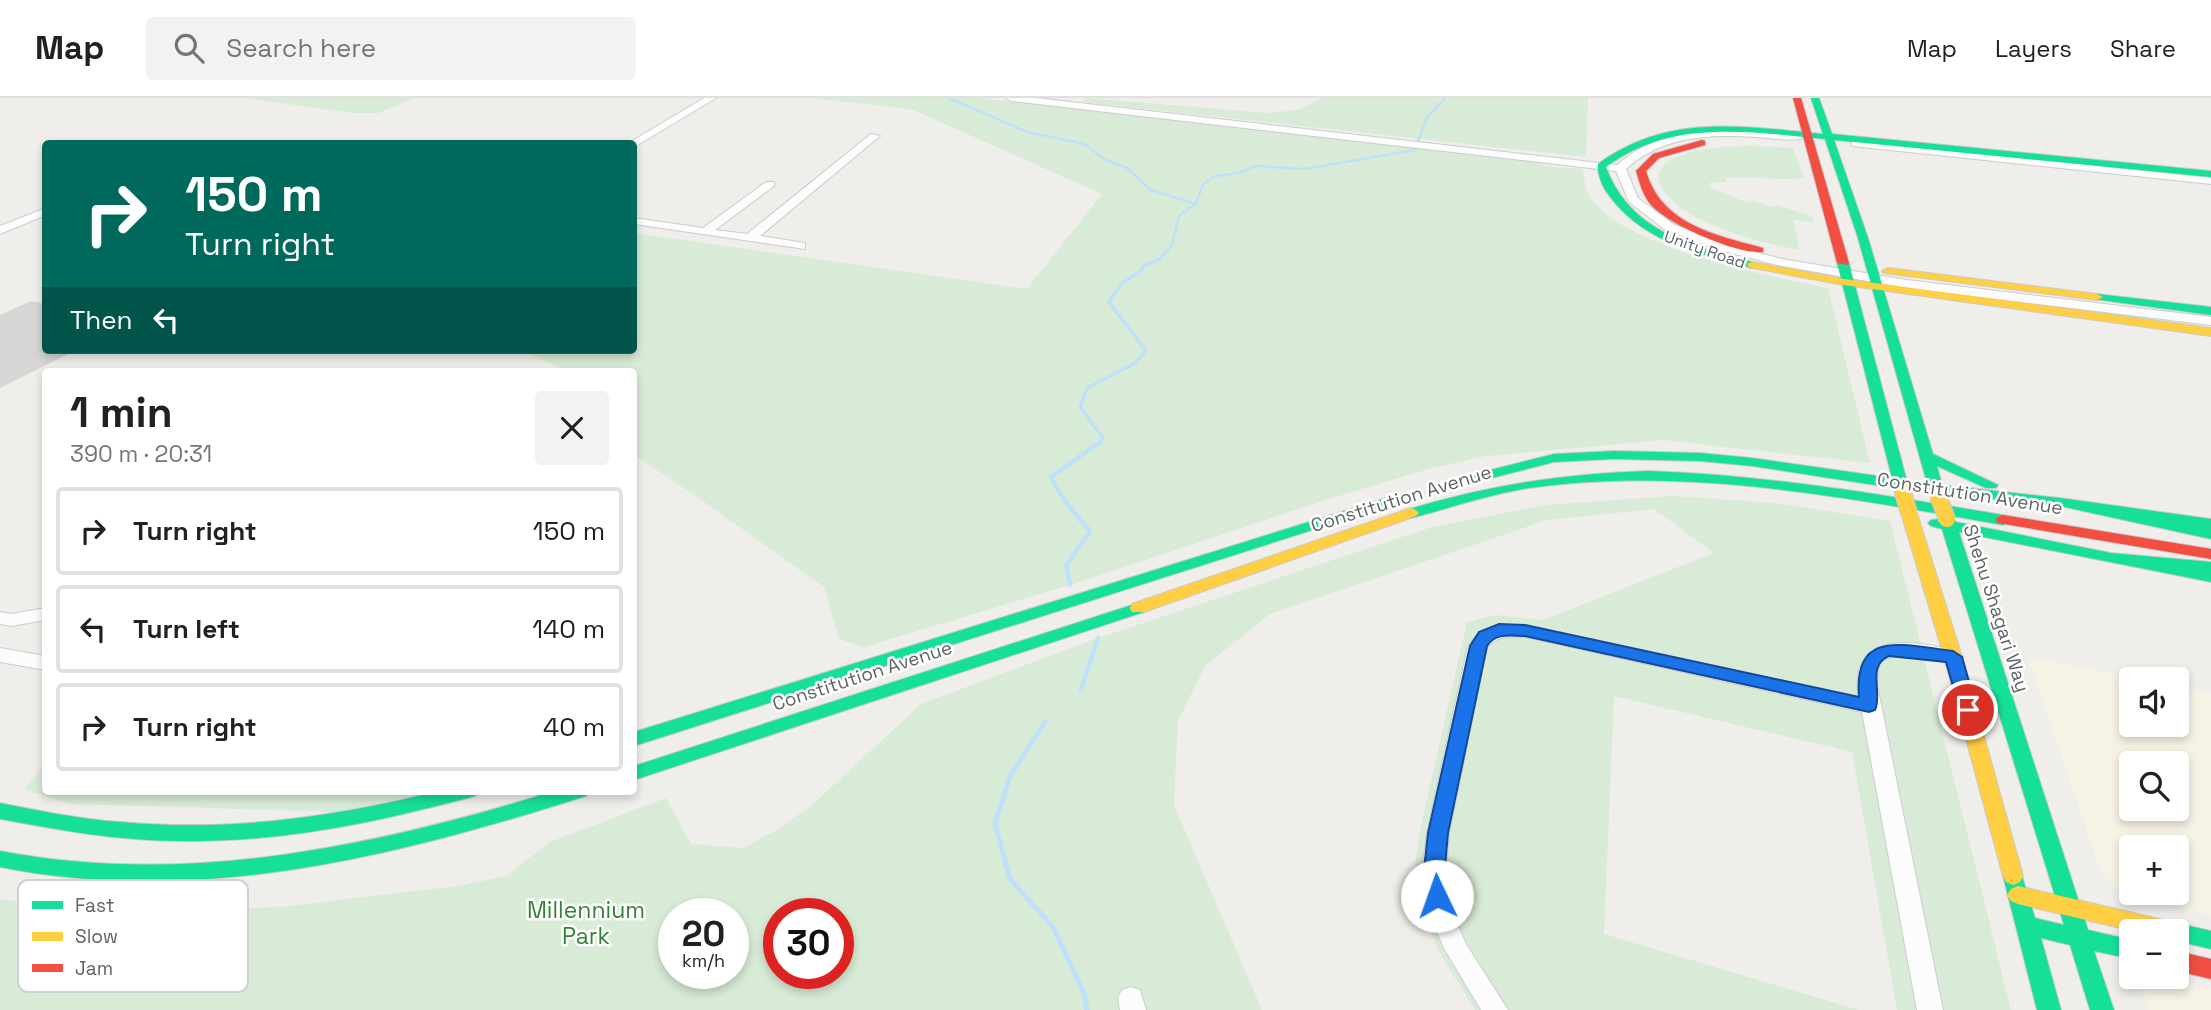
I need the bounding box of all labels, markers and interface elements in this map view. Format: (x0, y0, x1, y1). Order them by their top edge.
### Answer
search box (146, 17, 636, 80)
text: Map (35, 27, 104, 69)
icon: search (170, 29, 208, 67)
text: Search here (226, 31, 376, 65)
text: Map (1907, 33, 1957, 64)
text: Layers (1995, 33, 2072, 64)
text: Share (2110, 33, 2176, 64)
text: 150 m (185, 163, 323, 225)
icon: right (70, 168, 161, 259)
text: Turn right (185, 224, 335, 264)
street label: Unity Road (1661, 226, 1748, 273)
icon: left (147, 301, 185, 339)
text: Then (70, 303, 133, 337)
text: 1 min (70, 386, 173, 439)
button: close (535, 391, 609, 465)
text: 390 m · 20:31 (70, 439, 212, 469)
street label: Constitution Avenue (1308, 459, 1495, 538)
street label: Constitution Avenue (1875, 466, 2065, 521)
icon: right (74, 512, 112, 550)
text: Turn right (133, 514, 257, 548)
text: 150 m (533, 514, 605, 548)
street label: Shehu Shagari Way (1958, 521, 2035, 695)
icon: left (74, 610, 112, 648)
text: Turn left (133, 612, 240, 646)
text: 140 m (532, 612, 605, 646)
street label: Constitution Avenue (769, 635, 955, 716)
map controls (2119, 667, 2189, 989)
button: sound (2119, 667, 2189, 737)
pin (1938, 680, 1998, 740)
icon: arrive (1949, 691, 1987, 729)
icon: right (74, 708, 112, 746)
text: Turn right (133, 710, 257, 744)
text: 40 m (543, 710, 605, 744)
button: search (2119, 751, 2189, 821)
button: + (2119, 835, 2189, 905)
position arrow (1400, 859, 1474, 933)
legend (18, 880, 248, 992)
text: Fast (75, 893, 115, 918)
park label: Millennium Park (527, 895, 645, 951)
speed limit sign: 30 (763, 898, 854, 989)
text: 20 (682, 912, 725, 956)
button: − (2119, 919, 2189, 989)
text: Slow (75, 924, 118, 949)
text: km/h (682, 949, 725, 972)
text: Jam (75, 956, 113, 981)

